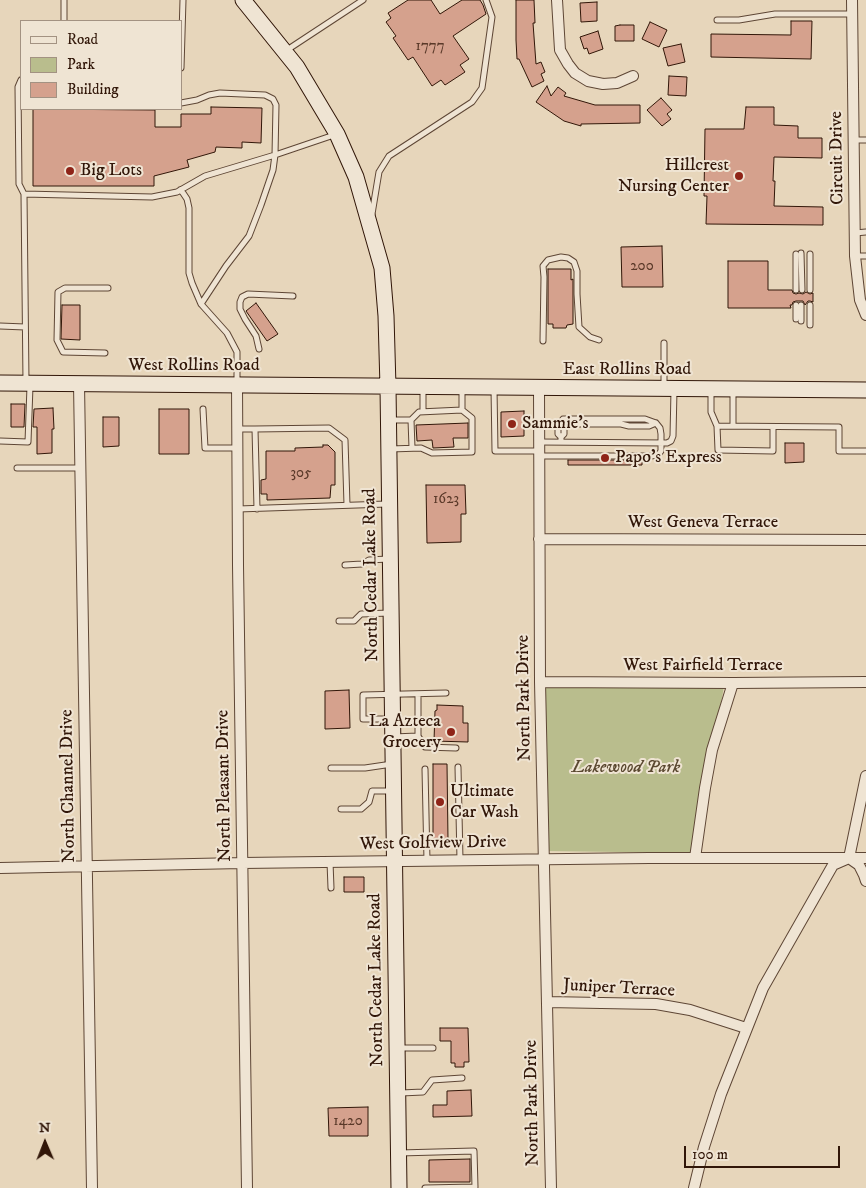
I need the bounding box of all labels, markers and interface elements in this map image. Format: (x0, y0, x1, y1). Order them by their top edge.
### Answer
legend (20, 20, 182, 110)
text: Road (67, 30, 98, 49)
house number: 1777 (415, 38, 445, 56)
text: Park (67, 55, 95, 74)
text: Building (67, 80, 119, 99)
street label: Circuit Drive (826, 111, 850, 205)
place label: Hillcrest Nursing Center (618, 155, 729, 198)
place label: Big Lots (80, 160, 142, 182)
marker: Big Lots (64, 165, 76, 177)
marker: Hillcrest Nursing Center (733, 170, 745, 182)
house number: 200 (630, 258, 654, 276)
street label: West Rollins Road (128, 355, 260, 377)
street label: East Rollins Road (563, 359, 691, 381)
place label: Sammie's (522, 413, 589, 435)
marker: Sammie's (506, 418, 518, 430)
place label: Papo's Express (615, 447, 722, 469)
marker: Papo's Express (599, 452, 611, 464)
house number: 305 (290, 465, 312, 483)
street label: North Cedar Lake Road (360, 488, 384, 662)
house number: 1623 (433, 491, 459, 509)
street label: West Geneva Terrace (628, 512, 778, 534)
street label: North Park Drive (513, 635, 537, 761)
street label: West Fairfield Terrace (623, 655, 783, 677)
street label: North Channel Drive (57, 709, 81, 863)
street label: North Pleasant Drive (213, 710, 237, 862)
place label: La Azteca Grocery (369, 711, 441, 754)
marker: La Azteca Grocery (445, 726, 457, 738)
park label: Lakewood Park (572, 757, 680, 779)
place label: Ultimate Car Wash (450, 781, 519, 824)
marker: Ultimate Car Wash (434, 796, 446, 808)
street label: West Golfview Drive (359, 832, 507, 856)
street label: North Cedar Lake Road (365, 893, 389, 1067)
street label: Juniper Terrace (562, 975, 676, 1003)
street label: North Park Drive (521, 1040, 545, 1166)
house number: 1420 (333, 1113, 363, 1131)
north arrow (20, 1118, 70, 1168)
text: N (39, 1119, 51, 1137)
scale bar (686, 1136, 842, 1168)
text: 100 m (692, 1145, 728, 1164)

